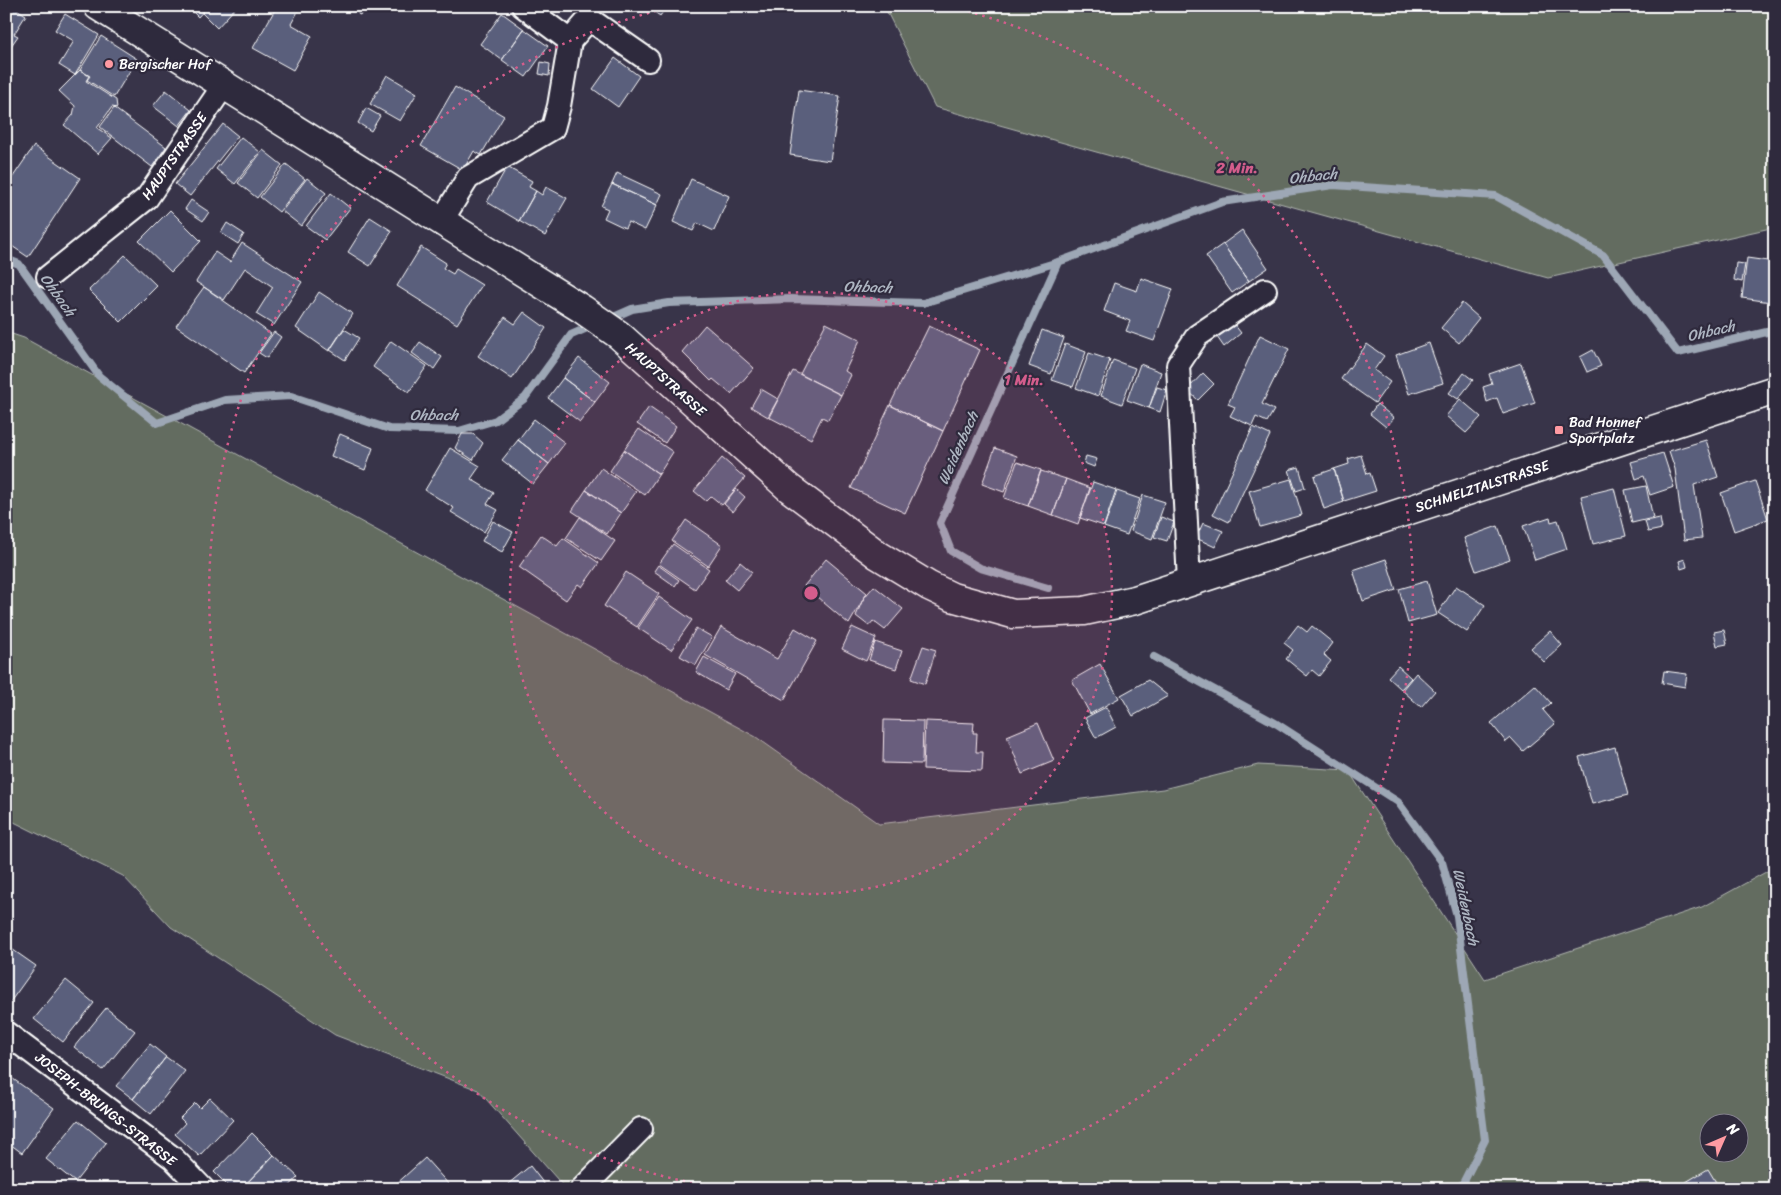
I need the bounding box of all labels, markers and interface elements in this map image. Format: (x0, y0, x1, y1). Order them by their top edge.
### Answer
place label: Bergischer Hof (119, 52, 213, 77)
marker: Bergischer Hof (103, 58, 115, 70)
street label: HAUPTSTRASSE (135, 106, 215, 205)
text: 2 Min. (1215, 155, 1258, 181)
water label: Ohbach (1288, 160, 1340, 191)
water label: Ohbach (33, 268, 83, 323)
water label: Ohbach (843, 273, 894, 301)
water label: Ohbach (1684, 313, 1739, 349)
street label: HAUPTSTRASSE (619, 336, 713, 424)
text: 1 Min. (1004, 367, 1044, 393)
water label: Ohbach (410, 402, 459, 428)
water label: Weidenbach (930, 405, 987, 489)
place label: Bad Honnef Sportplatz (1569, 410, 1643, 451)
marker: Bad Honnef Sportplatz (1553, 424, 1565, 436)
street label: SCHMELZTALSTRASSE (1412, 453, 1554, 520)
centre of rings (802, 584, 820, 602)
water label: Weidenbach (1445, 866, 1487, 950)
street label: JOSEPH-BRUNGS-STRASSE (29, 1045, 183, 1174)
north arrow (1698, 1112, 1748, 1162)
text: N (1720, 1116, 1745, 1142)

